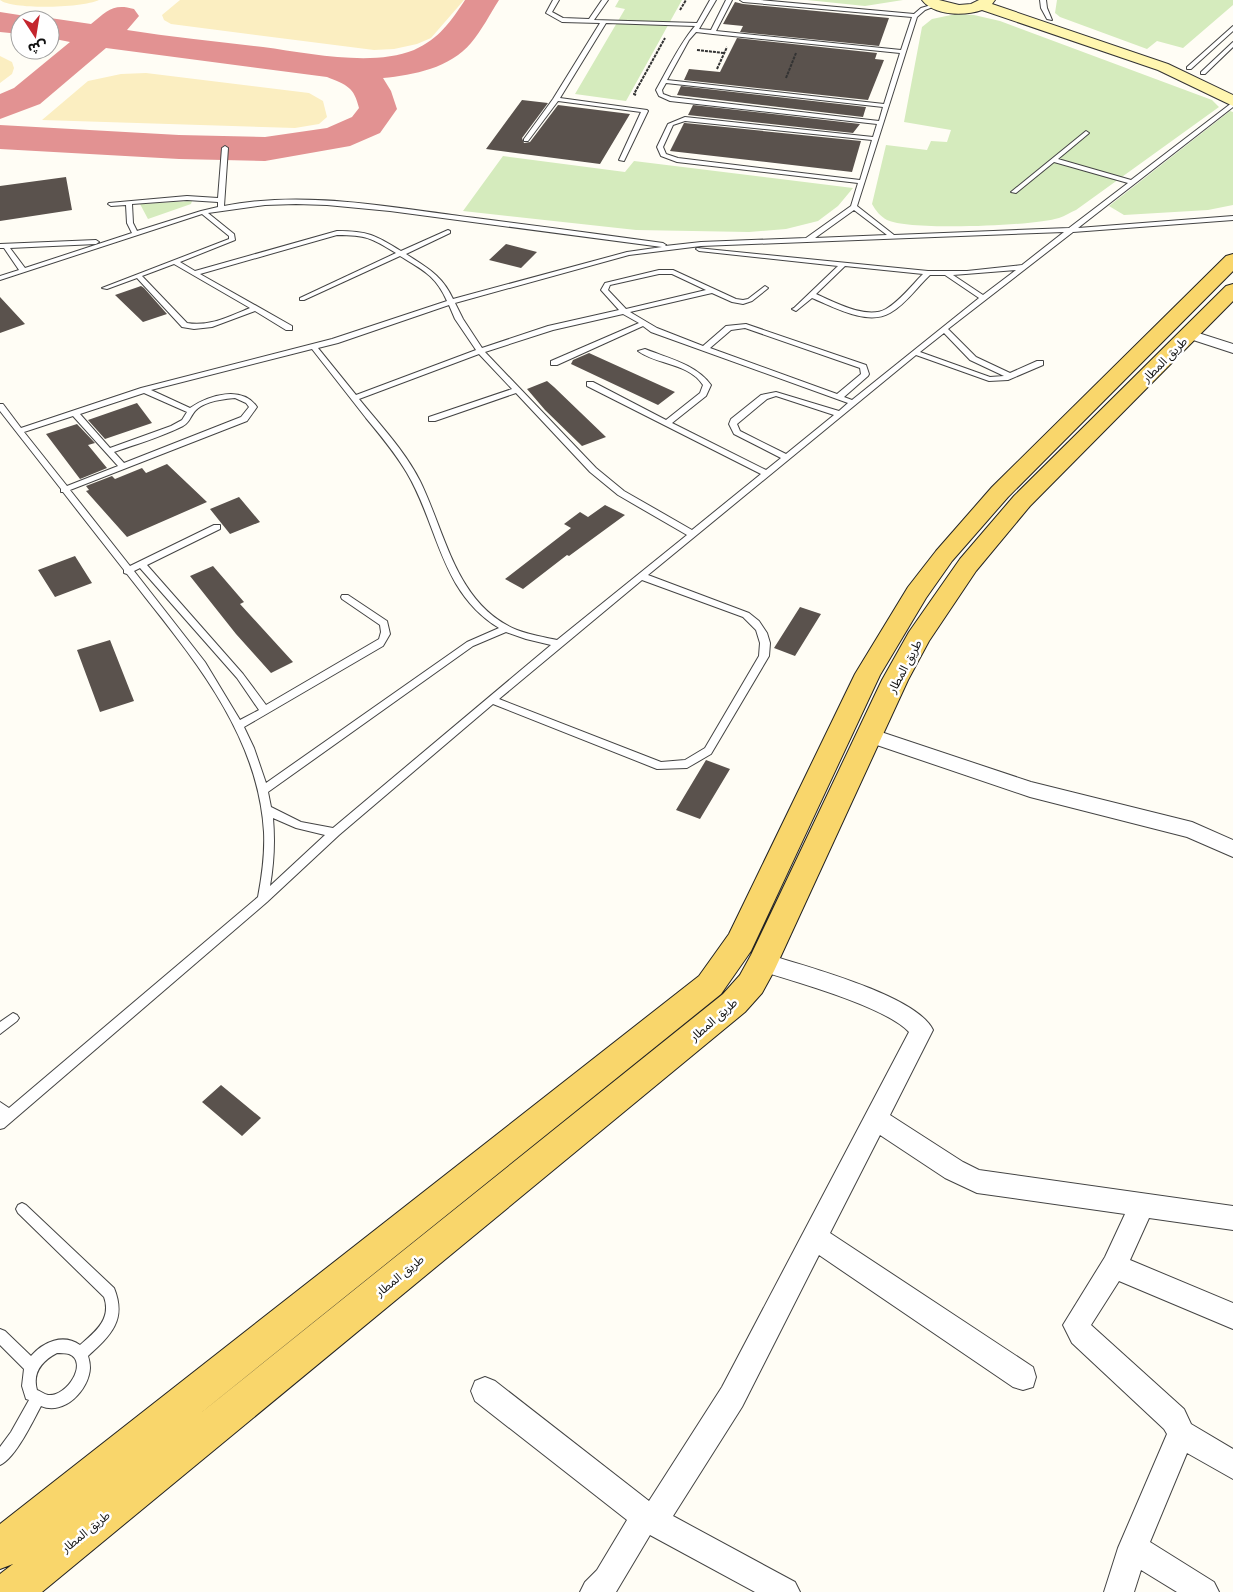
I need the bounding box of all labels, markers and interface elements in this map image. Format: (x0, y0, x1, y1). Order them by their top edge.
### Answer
north arrow (10, 10, 60, 60)
text: ش (26, 37, 49, 59)
street label: طريق المطار (1137, 333, 1191, 387)
street label: طريق المطار (883, 637, 926, 697)
street label: طريق المطار (685, 994, 741, 1046)
street label: طريق المطار (371, 1250, 427, 1301)
street label: طريق المطار (57, 1506, 113, 1557)

